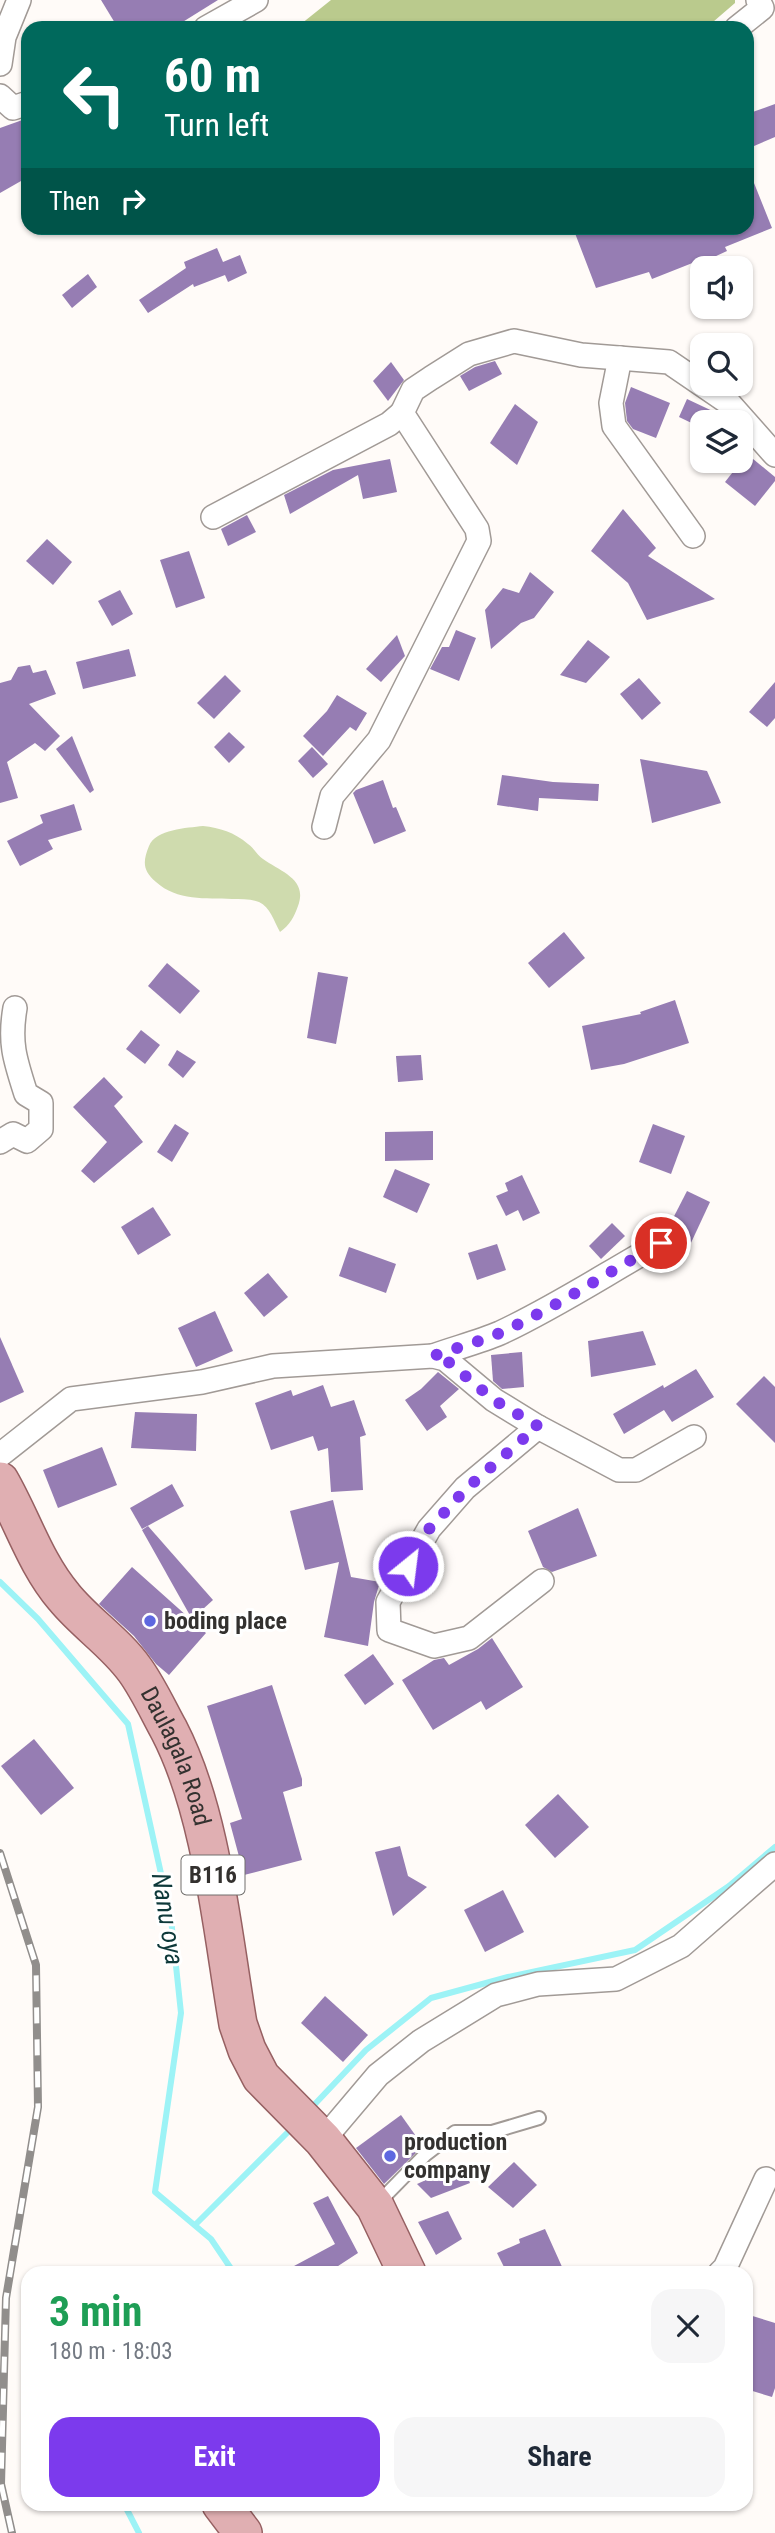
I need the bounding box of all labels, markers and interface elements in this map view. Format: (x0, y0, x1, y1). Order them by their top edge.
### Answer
text: 60 m (164, 47, 261, 104)
icon: left (49, 49, 140, 140)
text: Turn left (164, 106, 269, 144)
icon: right (114, 182, 152, 220)
text: Then (49, 186, 100, 216)
map controls (690, 256, 753, 473)
button: sound (690, 256, 753, 319)
button: search (690, 333, 753, 396)
button: layers (690, 410, 753, 473)
pin (631, 1213, 691, 1273)
icon: arrive (642, 1224, 680, 1262)
position arrow (371, 1529, 445, 1603)
place label: boding place (164, 1607, 287, 1635)
marker: boding place (142, 1613, 158, 1629)
street label: Daulagala Road (135, 1682, 217, 1828)
road number: B116 (182, 1856, 244, 1894)
water label: Nanu oya (146, 1871, 190, 1967)
place label: production company (404, 2128, 507, 2184)
marker: production company (382, 2148, 398, 2164)
text: 3 min (49, 2287, 142, 2336)
button: close (651, 2289, 725, 2363)
text: 180 m · 18:03 (49, 2338, 173, 2365)
button: Exit (49, 2417, 380, 2497)
button: Share (394, 2417, 725, 2497)

